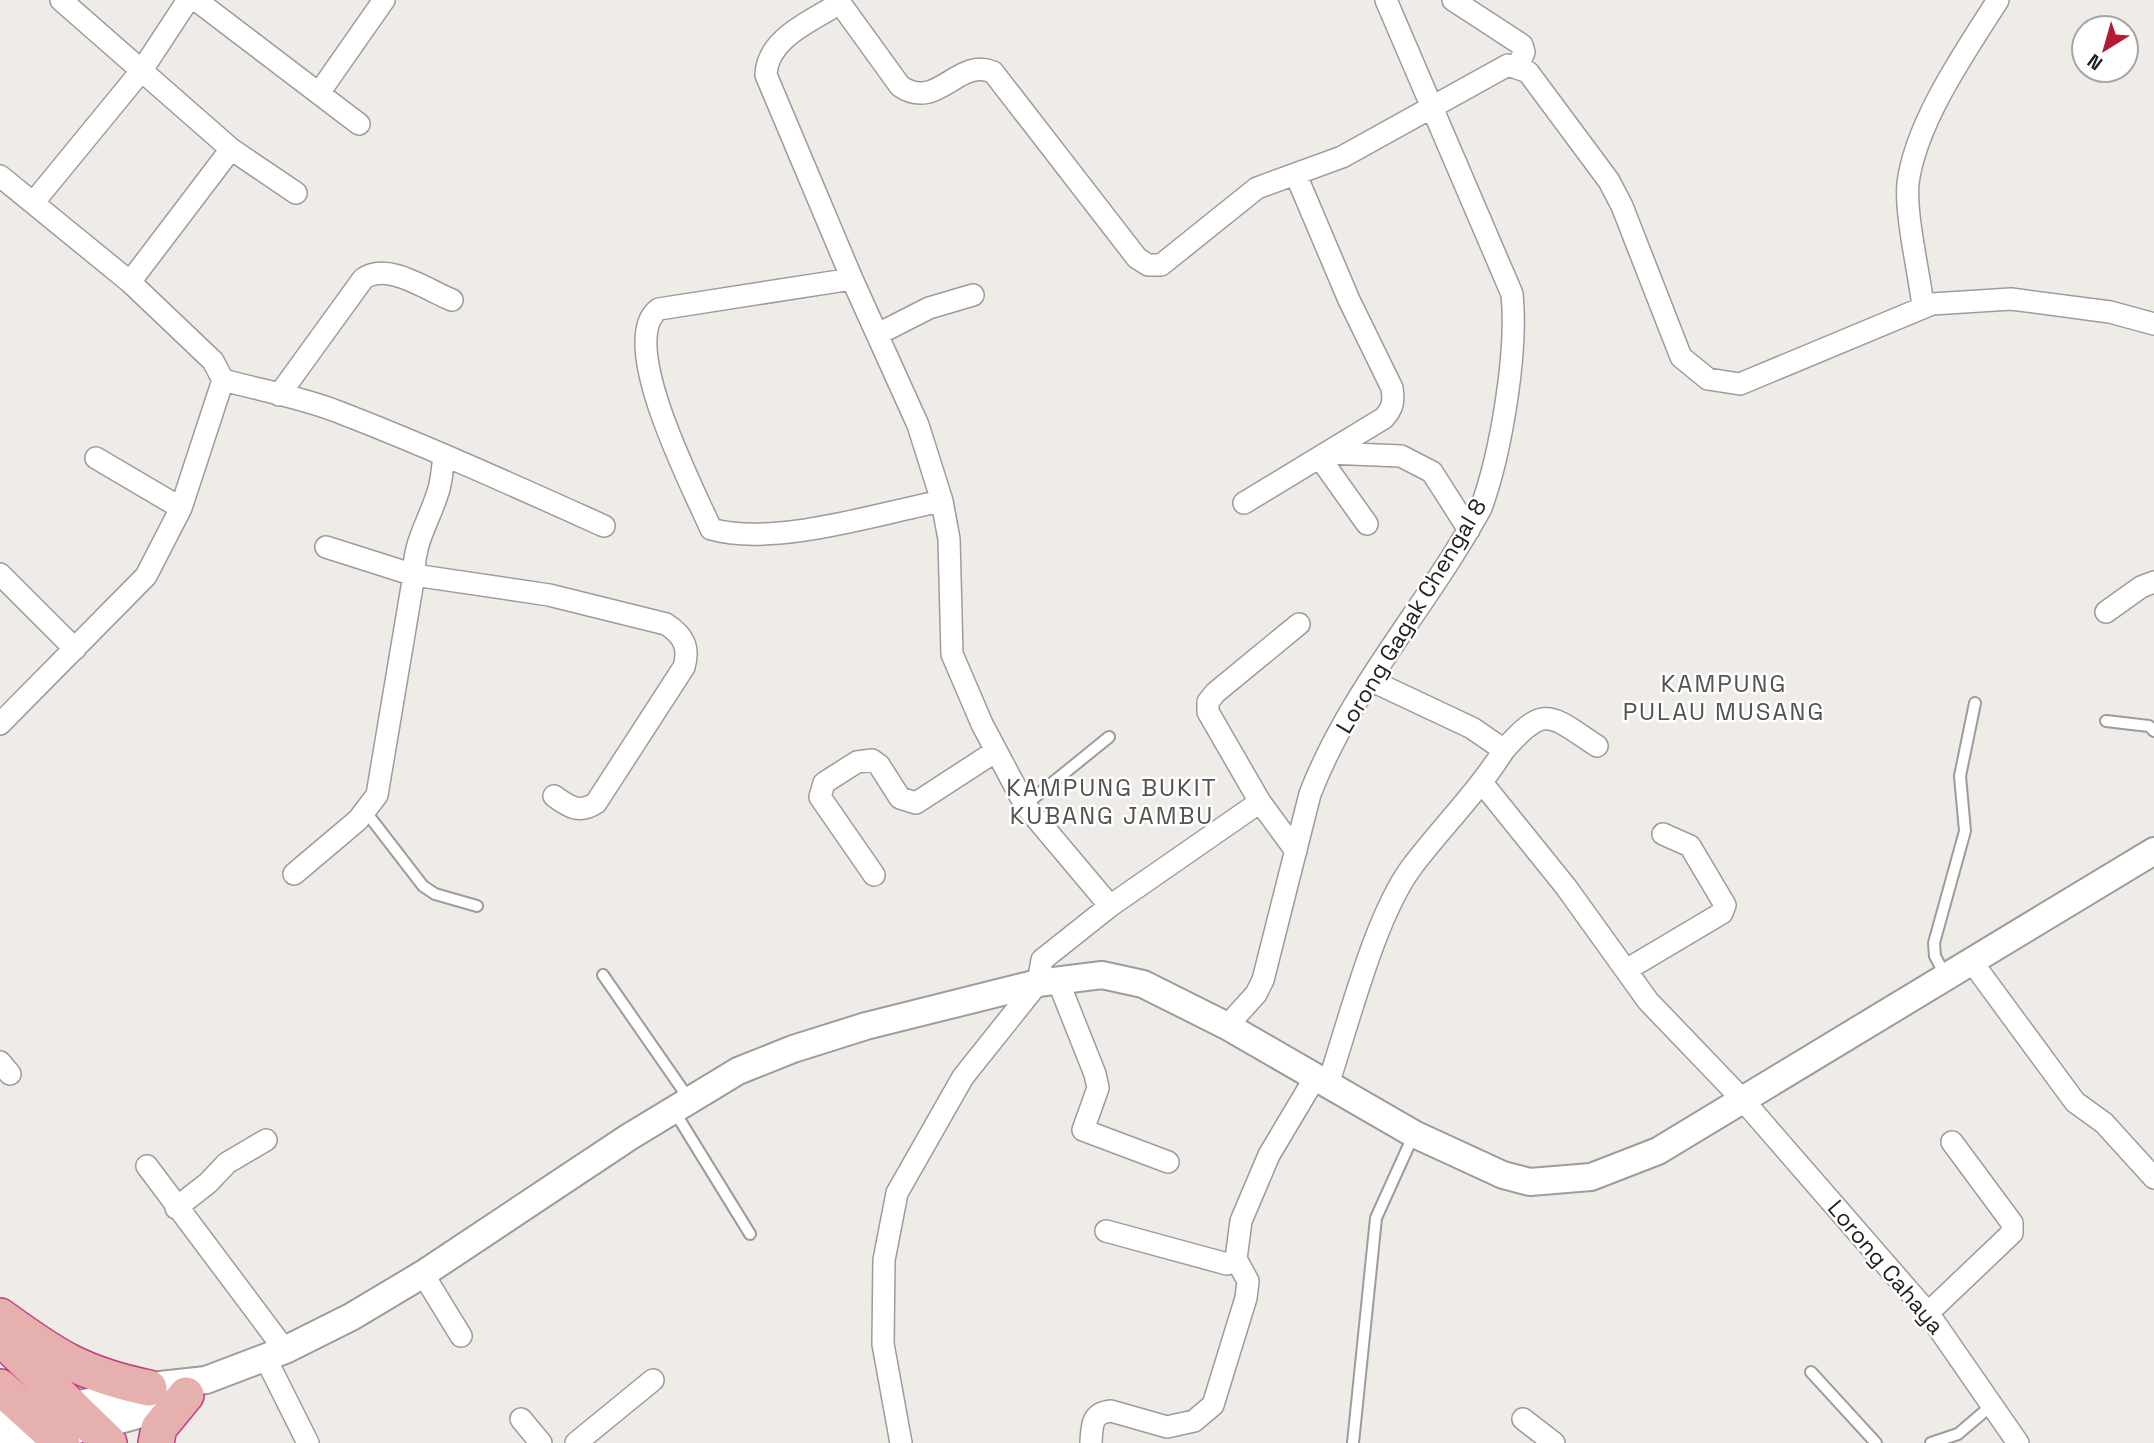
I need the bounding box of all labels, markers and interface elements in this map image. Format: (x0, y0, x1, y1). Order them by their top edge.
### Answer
north arrow (2070, 14, 2140, 84)
text: N (2082, 48, 2108, 76)
street label: Lorong Gagak Chengal 8 (1329, 493, 1493, 739)
district label: KAMPUNG PULAU MUSANG (1623, 668, 1825, 727)
district label: KAMPUNG BUKIT KUBANG JAMBU (1006, 772, 1218, 831)
street label: Lorong Cahaya (1821, 1194, 1951, 1340)

